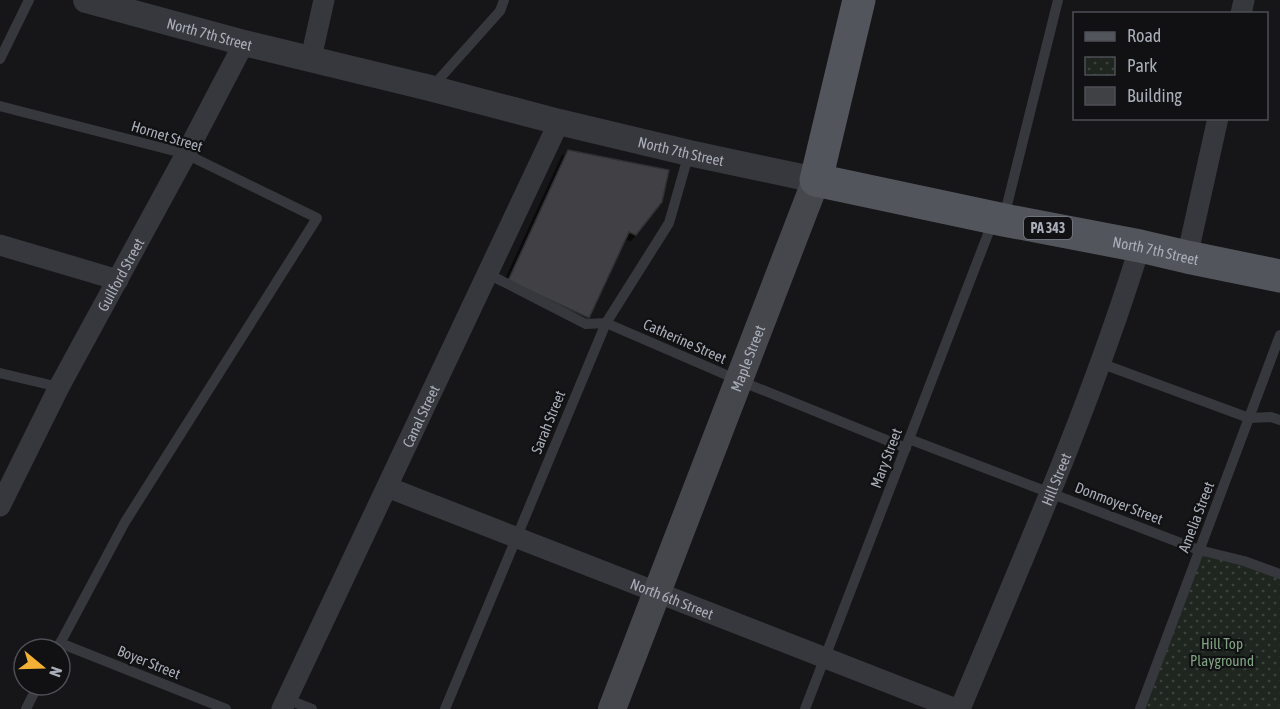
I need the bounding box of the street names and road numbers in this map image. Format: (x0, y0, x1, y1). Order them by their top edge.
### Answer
street label: North 7th Street (165, 14, 254, 53)
street label: Hornet Street (129, 117, 205, 155)
street label: North 7th Street (636, 133, 726, 169)
road number: PA 343 (1024, 217, 1072, 239)
street label: North 7th Street (1111, 232, 1200, 268)
street label: Guilford Street (94, 235, 147, 314)
street label: Catherine Street (641, 315, 729, 367)
street label: Maple Street (727, 323, 768, 394)
street label: Canal Street (398, 382, 442, 450)
street label: Sarah Street (528, 388, 568, 456)
street label: Mary Street (867, 426, 905, 490)
street label: Hill Street (1038, 450, 1074, 508)
street label: Donmoyer Street (1073, 478, 1165, 528)
street label: Amelia Street (1175, 479, 1217, 555)
street label: North 6th Street (628, 574, 716, 622)
street label: Boyer Street (115, 642, 183, 682)

